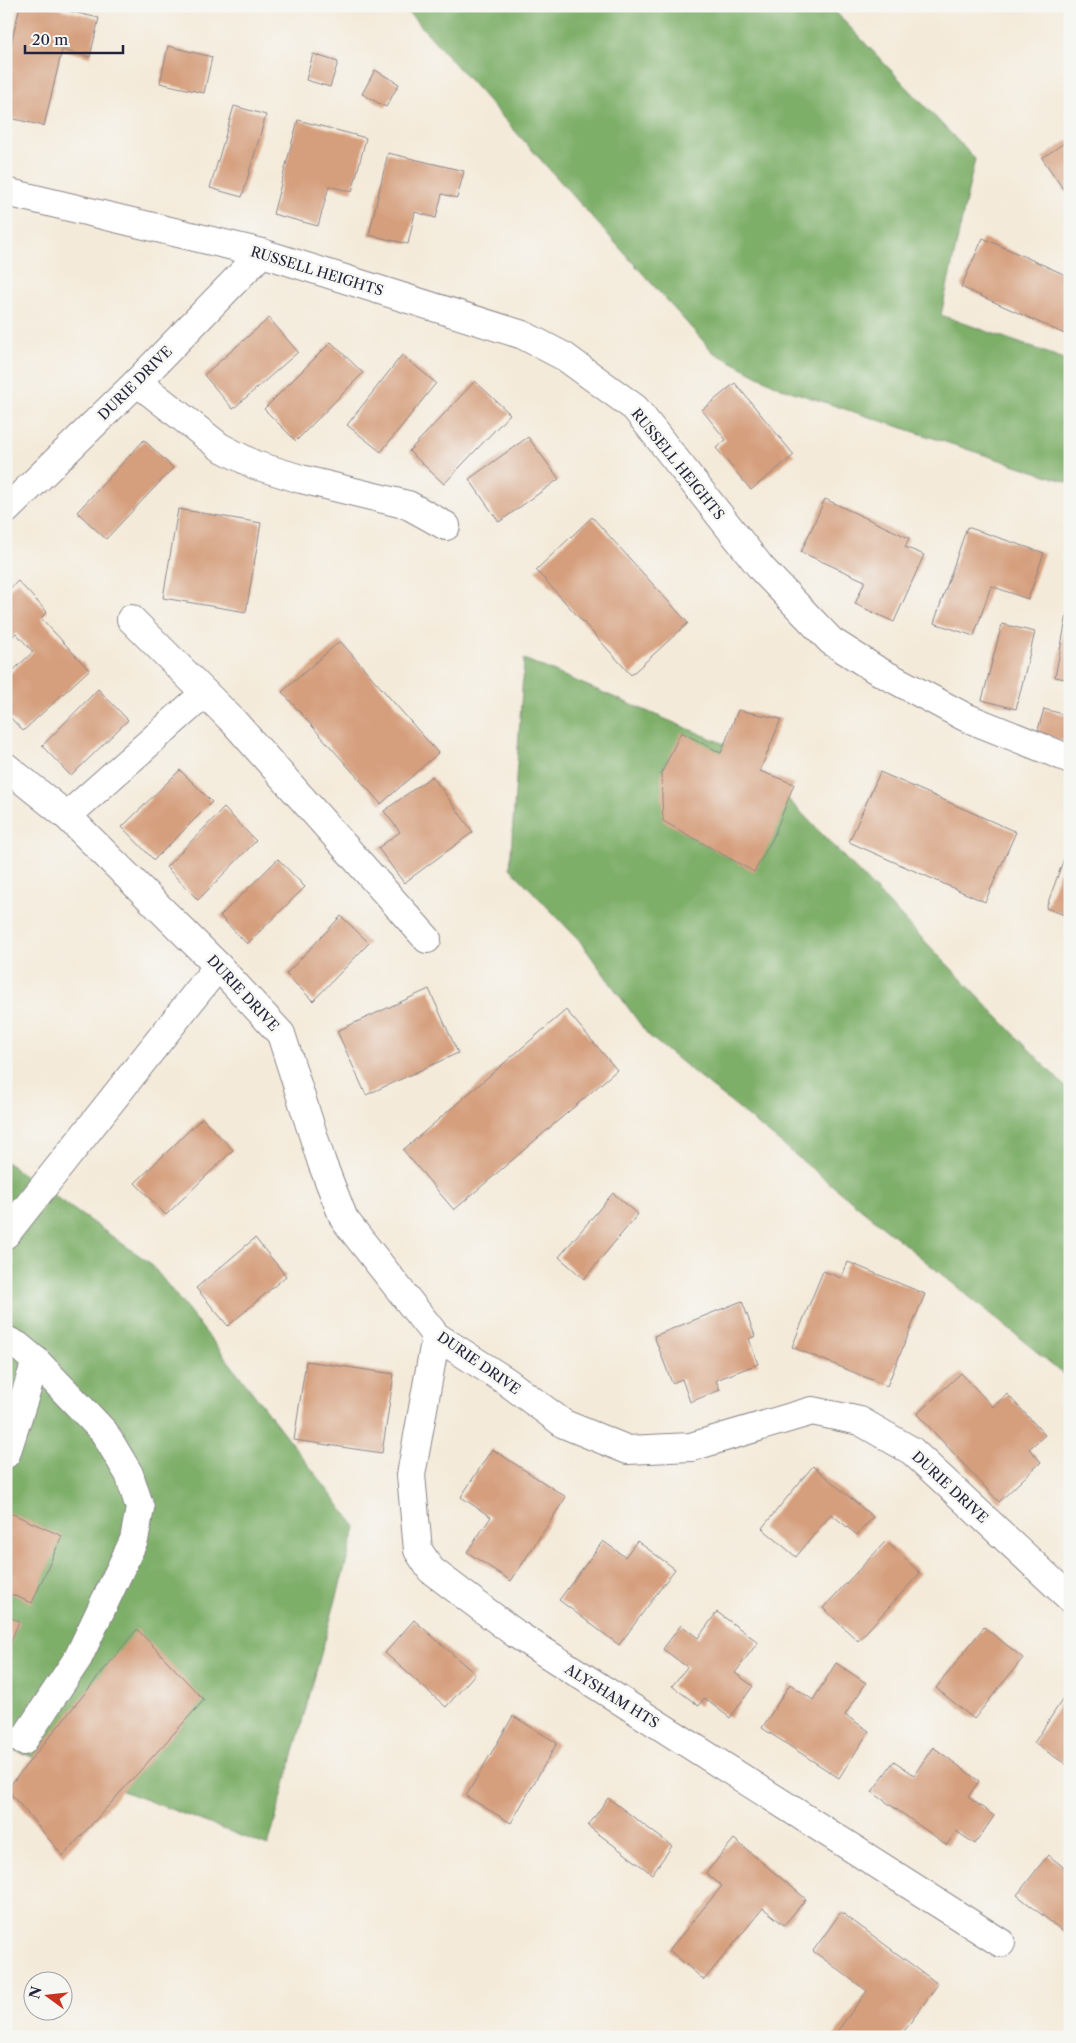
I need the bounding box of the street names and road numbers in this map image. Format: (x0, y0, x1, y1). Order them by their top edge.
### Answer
street label: RUSSELL HEIGHTS (248, 242, 386, 300)
street label: DURIE DRIVE (94, 342, 176, 424)
street label: RUSSELL HEIGHTS (628, 405, 728, 523)
street label: DURIE DRIVE (203, 951, 283, 1035)
street label: DURIE DRIVE (434, 1328, 524, 1398)
street label: DURIE DRIVE (908, 1447, 992, 1527)
street label: ALYSHAM HTS (561, 1659, 662, 1732)

